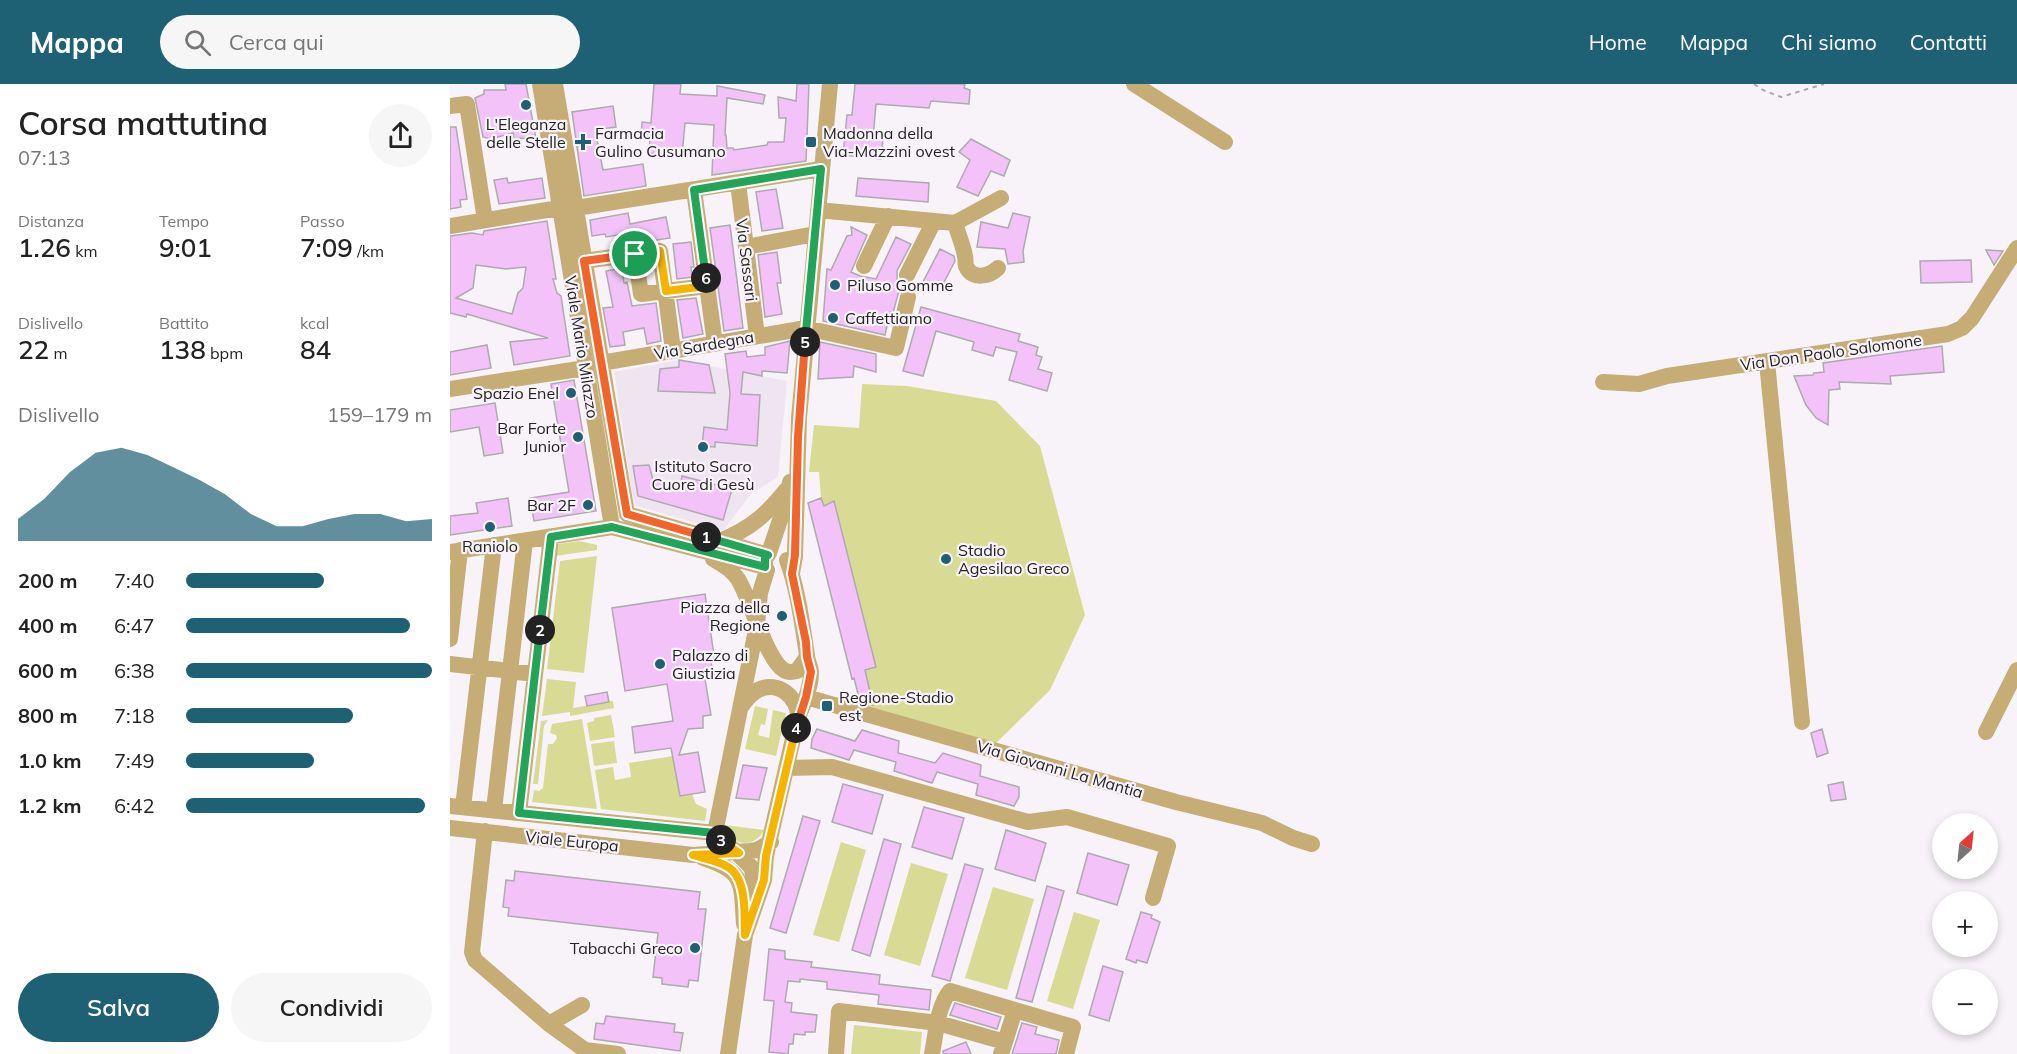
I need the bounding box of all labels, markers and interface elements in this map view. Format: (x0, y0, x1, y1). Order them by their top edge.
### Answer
search box (160, 15, 580, 69)
text: Mappa (30, 25, 124, 60)
icon: search (181, 26, 214, 59)
text: Cerca qui (229, 28, 324, 56)
text: Home (1589, 29, 1647, 55)
text: Mappa (1680, 29, 1748, 55)
text: Chi siamo (1781, 29, 1877, 55)
text: Contatti (1910, 29, 1987, 55)
marker: L'Eleganza delle Stelle (519, 98, 533, 112)
text: Corsa mattutina (18, 102, 268, 143)
button: share (369, 104, 432, 167)
place label: L'Eleganza delle Stelle (486, 114, 566, 152)
place label: Farmacia Gulino Cusumano (595, 123, 726, 161)
place label: Madonna della Via-Mazzini ovest (823, 123, 955, 161)
marker: Farmacia Gulino Cusumano (576, 135, 590, 149)
marker: Madonna della Via-Mazzini ovest (804, 135, 818, 149)
text: 07:13 (18, 145, 71, 170)
text: Distanza (18, 211, 84, 231)
text: Tempo (159, 211, 209, 231)
text: Passo (300, 211, 345, 231)
street label: Via Sassari (732, 217, 762, 303)
pin (609, 228, 660, 279)
text: 1.26 (18, 231, 71, 264)
text: 9:01 (159, 231, 212, 264)
text: 7:09 (300, 231, 353, 264)
icon: arrive (618, 237, 651, 270)
text: km (71, 241, 97, 261)
text: /km (353, 241, 384, 261)
pin: 6 (691, 263, 721, 293)
text: 6 (701, 268, 711, 288)
street label: Viale Mario Milazzo (561, 274, 603, 420)
place label: Piluso Gomme (847, 275, 953, 295)
marker: Piluso Gomme (828, 278, 842, 292)
place label: Caffettiamo (845, 308, 932, 328)
marker: Caffettiamo (826, 311, 840, 325)
text: Dislivello (18, 313, 83, 333)
text: Battito (159, 313, 209, 333)
text: kcal (300, 313, 329, 333)
street label: Via Sardegna (653, 326, 755, 364)
pin: 5 (790, 327, 820, 357)
street label: Via Don Paolo Salomone (1739, 329, 1923, 375)
text: 5 (800, 332, 810, 352)
text: 22 (18, 333, 49, 366)
text: 138 (159, 333, 206, 366)
text: 84 (300, 333, 331, 366)
text: m (49, 343, 67, 363)
text: bpm (206, 343, 243, 363)
place label: Spazio Enel (473, 383, 559, 403)
marker: Spazio Enel (564, 386, 578, 400)
text: Dislivello (18, 402, 99, 427)
text: 159–179 m (327, 402, 432, 427)
place label: Bar Forte Junior (497, 418, 566, 456)
marker: Bar Forte Junior (571, 430, 585, 444)
marker: Istituto Sacro Cuore di Gesù (696, 440, 710, 454)
place label: Istituto Sacro Cuore di Gesù (652, 456, 754, 494)
place label: Bar 2F (527, 495, 576, 515)
marker: Bar 2F (581, 498, 595, 512)
marker: Raniolo (483, 520, 497, 534)
pin: 1 (691, 522, 721, 552)
text: 1 (701, 527, 711, 547)
place label: Raniolo (462, 536, 518, 556)
place label: Stadio Agesilao Greco (958, 540, 1070, 578)
marker: Stadio Agesilao Greco (939, 552, 953, 566)
text: 200 m (18, 568, 77, 593)
text: 7:40 (114, 568, 155, 593)
place label: Piazza della Regione (680, 597, 770, 635)
marker: Piazza della Regione (775, 609, 789, 623)
text: 400 m (18, 613, 77, 638)
text: 6:47 (114, 613, 155, 638)
pin: 2 (525, 615, 555, 645)
text: 2 (535, 620, 545, 640)
place label: Palazzo di Giustizia (672, 645, 748, 683)
marker: Palazzo di Giustizia (653, 657, 667, 671)
text: 600 m (18, 658, 77, 683)
text: 6:38 (114, 658, 155, 683)
place label: Regione-Stadio est (839, 687, 954, 725)
marker: Regione-Stadio est (820, 699, 834, 713)
text: 800 m (18, 703, 77, 728)
text: 7:18 (114, 703, 155, 728)
pin: 4 (781, 713, 811, 743)
text: 4 (791, 718, 801, 738)
street label: Via Giovanni La Mantia (975, 736, 1145, 802)
text: 1.0 km (18, 748, 81, 773)
text: 7:49 (114, 748, 155, 773)
text: 1.2 km (18, 793, 81, 818)
text: 6:42 (114, 793, 155, 818)
north arrow (1932, 813, 1998, 879)
map controls (1932, 813, 1998, 1035)
pin: 3 (706, 825, 736, 855)
street label: Viale Europa (524, 826, 620, 856)
text: 3 (716, 830, 726, 850)
button: + (1932, 891, 1998, 957)
place label: Tabacchi Greco (570, 938, 683, 958)
marker: Tabacchi Greco (688, 941, 702, 955)
button: − (1932, 969, 1998, 1035)
button: Salva (18, 973, 219, 1042)
button: Condividi (231, 973, 432, 1042)

